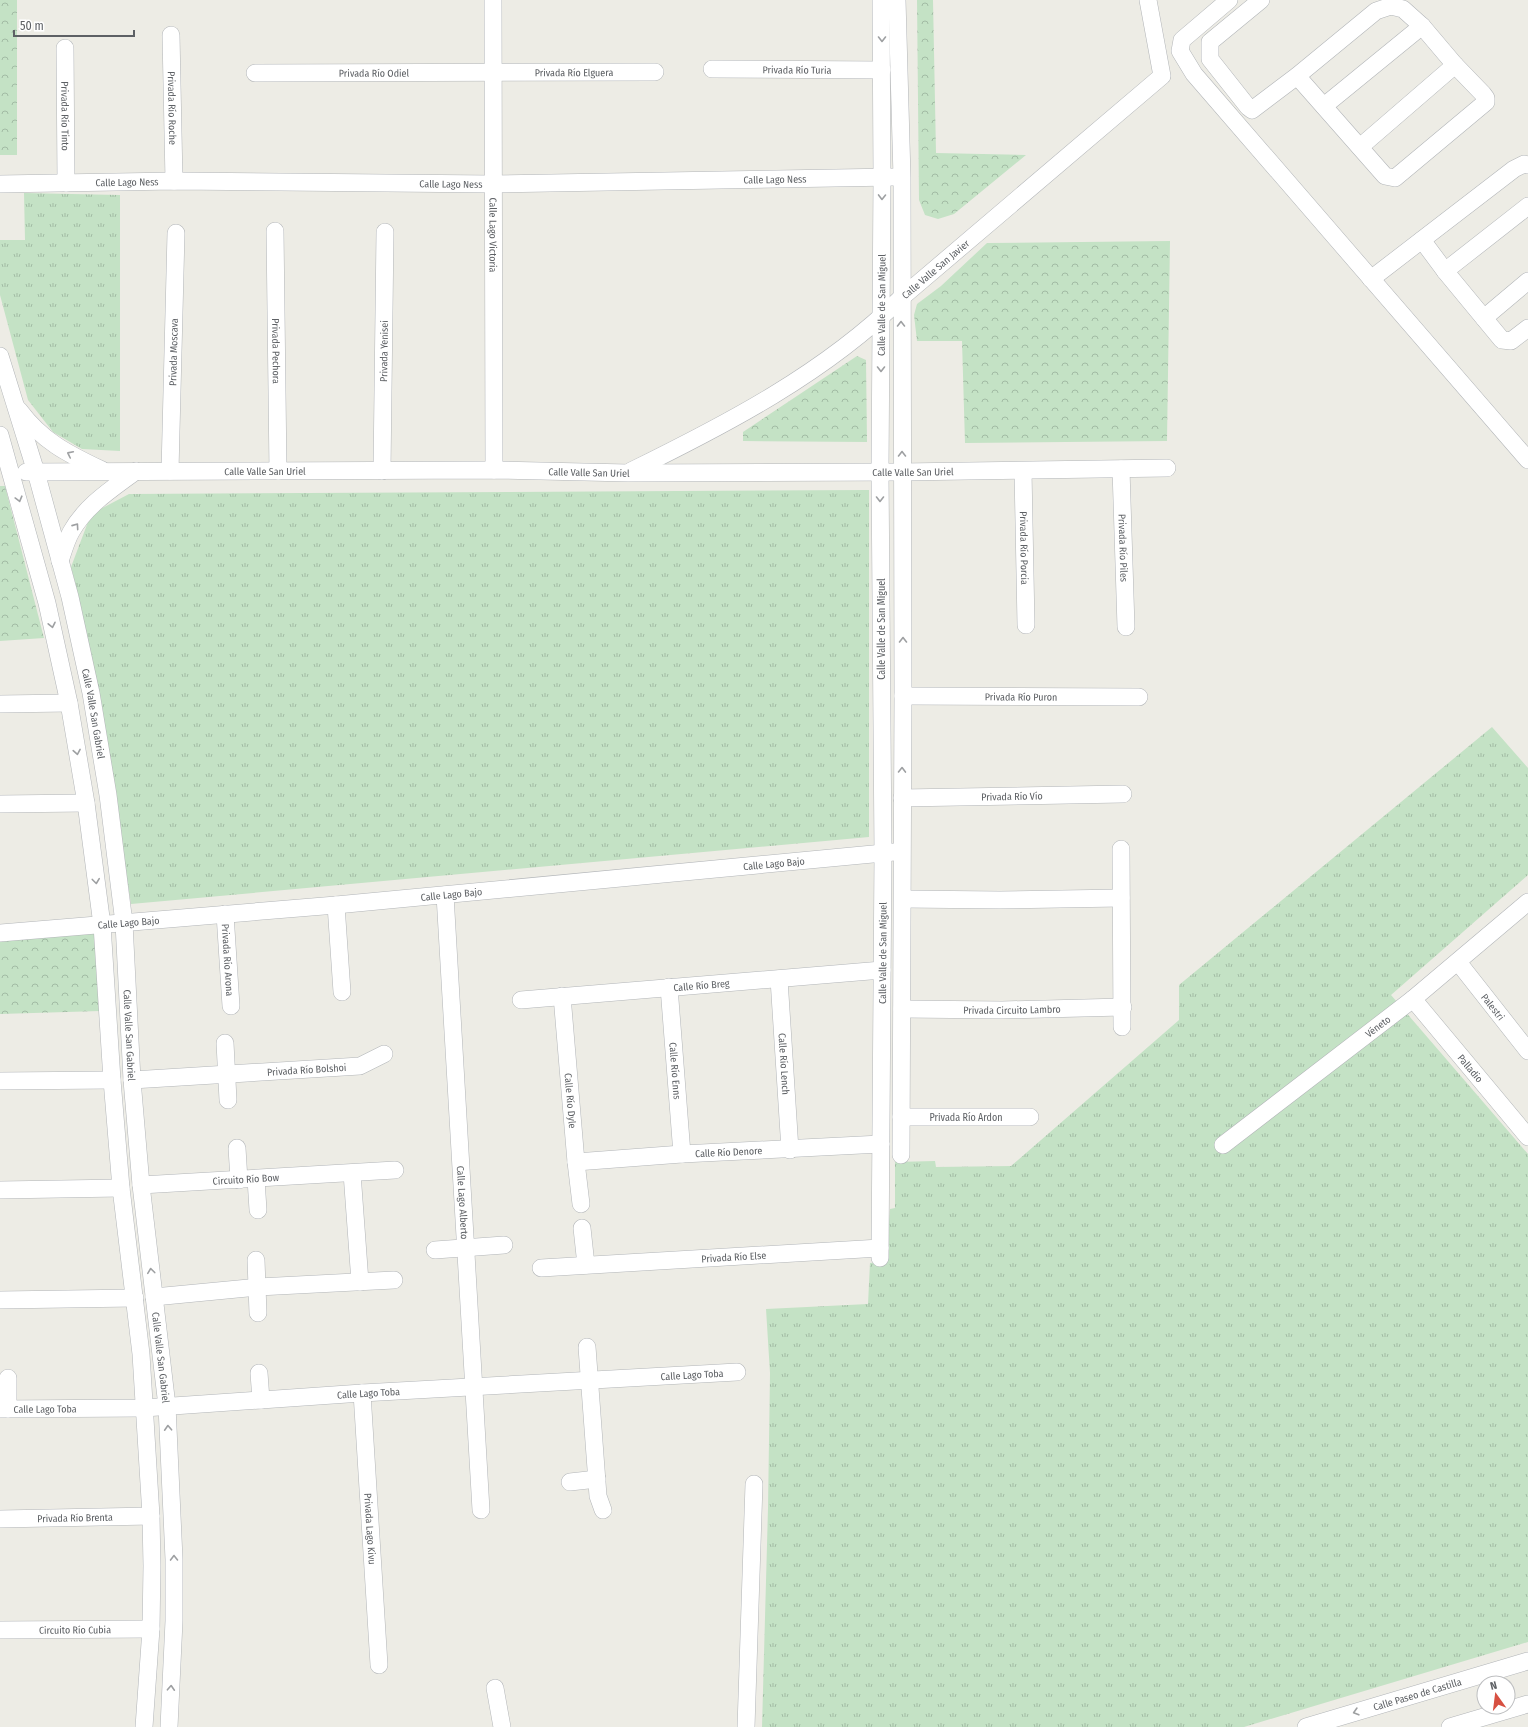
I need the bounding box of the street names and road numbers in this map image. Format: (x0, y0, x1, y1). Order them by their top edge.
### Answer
street label: Privada Río Turia (762, 64, 832, 77)
street label: Privada Río Elguera (535, 66, 613, 79)
street label: Privada Río Odiel (339, 67, 410, 80)
street label: Privada Río Roche (165, 71, 179, 145)
street label: Privada Río Tinto (58, 81, 72, 151)
street label: Calle Lago Ness (743, 174, 807, 187)
street label: Calle Lago Ness (95, 176, 159, 189)
street label: Calle Lago Ness (419, 178, 483, 191)
street label: Calle Lago Victoria (486, 198, 499, 273)
street label: Calle Valle San Javier (900, 237, 972, 302)
street label: Calle Valle de San Miguel (876, 254, 888, 356)
street label: Privada Moscava (167, 318, 181, 386)
street label: Privada Pechora (269, 318, 282, 384)
street label: Privada Yenisei (378, 320, 391, 382)
street label: Calle Valle San Uriel (224, 466, 306, 478)
street label: Calle Valle San Uriel (548, 466, 630, 480)
street label: Calle Valle San Uriel (872, 466, 954, 479)
street label: Privada Río Porcia (1017, 511, 1031, 585)
street label: Privada Río Piles (1115, 514, 1130, 582)
street label: Calle Valle de San Miguel (876, 578, 888, 680)
street label: Calle Valle San Gabriel (79, 667, 107, 760)
street label: Privada Río Puron (985, 691, 1057, 704)
street label: Privada Río Vío (981, 790, 1043, 804)
street label: Calle Lago Bajo (743, 856, 805, 873)
street label: Calle Lago Bajo (420, 886, 483, 904)
street label: Calle Valle de San Miguel (877, 902, 890, 1004)
street label: Calle Lago Bajo (97, 915, 160, 932)
street label: Privada Río Arona (219, 923, 235, 997)
street label: Calle Río Breg (673, 978, 730, 994)
street label: Calle Valle San Gabriel (120, 989, 137, 1082)
street label: Palestri (1478, 992, 1507, 1023)
street label: Privada Circuito Lambro (963, 1004, 1061, 1017)
street label: Véneto (1363, 1014, 1393, 1040)
street label: Calle Río Lench (775, 1033, 791, 1095)
street label: Calle Río Enns (666, 1042, 683, 1100)
street label: Palladio (1455, 1052, 1485, 1085)
street label: Privada Río Bolshoi (267, 1062, 347, 1079)
street label: Calle Río Dyle (562, 1072, 578, 1129)
street label: Privada Río Ardon (930, 1111, 1002, 1124)
street label: Calle Río Denore (695, 1145, 763, 1160)
street label: Calle Lago Alberto (454, 1165, 470, 1240)
street label: Circuito Río Bow (212, 1172, 280, 1188)
street label: Privada Río Else (701, 1250, 767, 1266)
street label: Calle Valle San Gabriel (149, 1312, 172, 1404)
street label: Calle Lago Toba (660, 1368, 724, 1383)
street label: Calle Lago Toba (337, 1386, 401, 1402)
street label: Calle Lago Toba (13, 1403, 77, 1416)
street label: Privada Lago Kivu (361, 1493, 378, 1565)
street label: Privada Río Brenta (37, 1511, 113, 1525)
street label: Circuito Río Cubia (39, 1623, 111, 1637)
street label: Calle Paseo de Castilla (1372, 1676, 1463, 1714)

